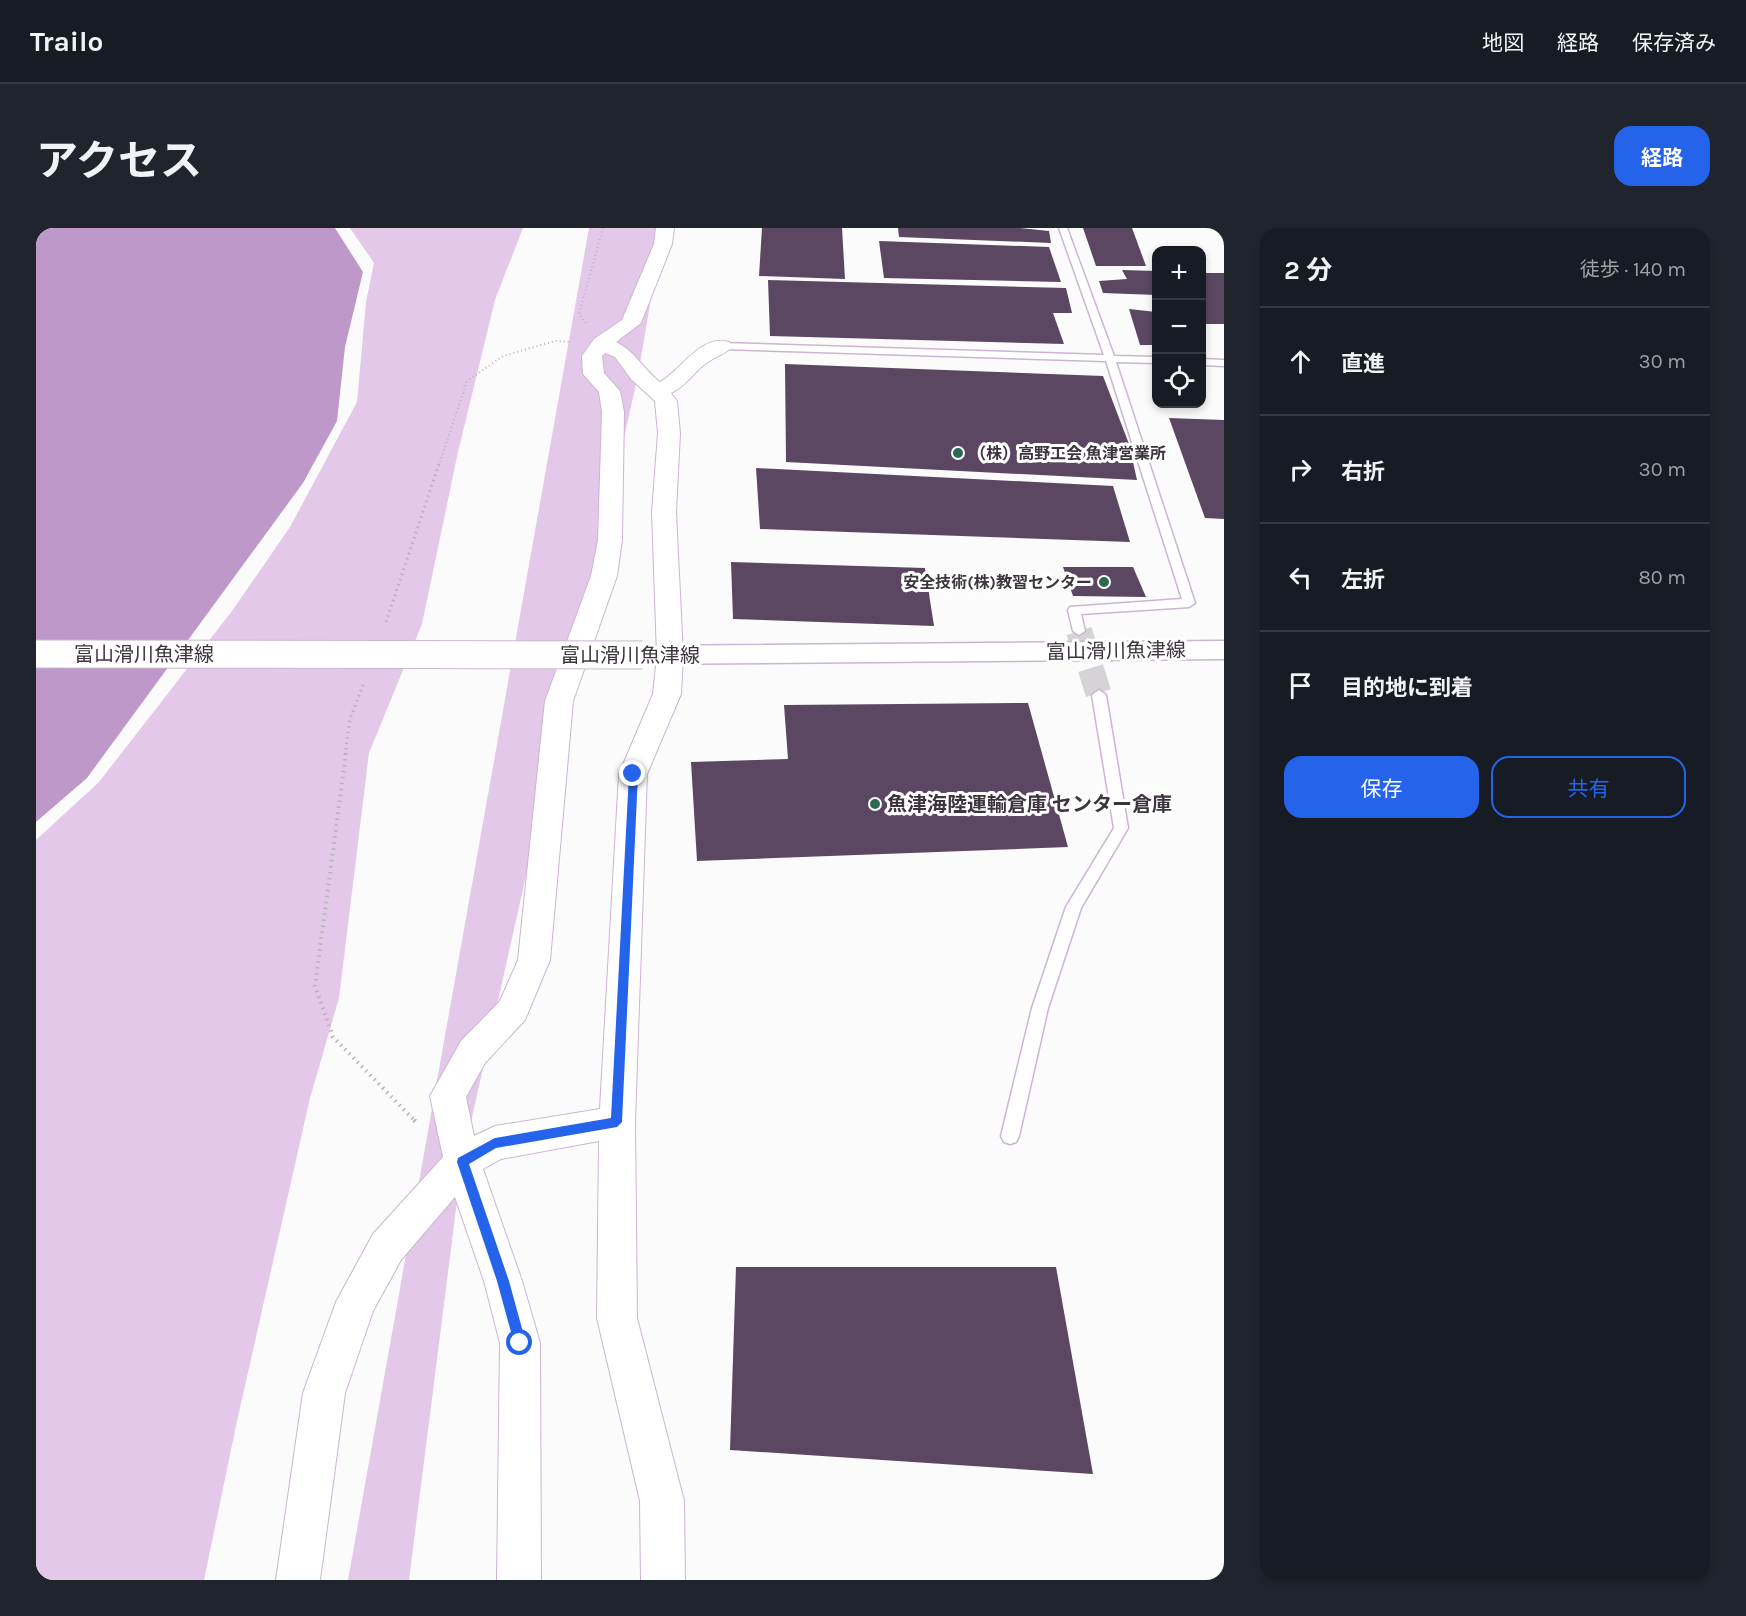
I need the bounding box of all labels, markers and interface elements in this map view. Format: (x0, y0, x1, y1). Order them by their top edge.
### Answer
text: Trailo (30, 25, 103, 58)
text: 地図 (1482, 31, 1524, 55)
text: 経路 (1557, 31, 1599, 55)
text: 保存済み (1632, 31, 1716, 55)
button: 経路 (1614, 126, 1710, 186)
text: アクセス (36, 136, 202, 186)
map controls (1152, 246, 1206, 408)
button: + (1152, 246, 1206, 300)
text: 2 分 (1284, 255, 1332, 286)
text: 徒歩 · 140 m (1580, 258, 1686, 281)
button: − (1152, 300, 1206, 354)
icon: ahead (1284, 345, 1317, 378)
text: 30 m (1639, 350, 1686, 373)
text: 直進 (1341, 351, 1385, 377)
button: locate (1152, 354, 1206, 408)
place label: （株）高野工会 魚津営業所 (970, 444, 1166, 463)
marker: （株）高野工会 魚津営業所 (951, 446, 965, 460)
icon: right (1284, 453, 1317, 486)
text: 30 m (1639, 458, 1686, 481)
text: 右折 (1341, 459, 1385, 485)
icon: left (1284, 561, 1317, 594)
text: 80 m (1638, 566, 1686, 589)
text: 左折 (1341, 567, 1385, 593)
place label: 安全技術(株)教習センター (903, 573, 1092, 592)
marker: 安全技術(株)教習センター (1097, 575, 1111, 589)
street label: 富山滑川魚津線 (1046, 638, 1186, 664)
street label: 富山滑川魚津線 (74, 643, 214, 666)
street label: 富山滑川魚津線 (560, 644, 700, 667)
icon: arrive (1284, 669, 1317, 702)
text: 目的地に到着 (1341, 675, 1473, 701)
button: 保存 (1284, 756, 1479, 818)
button: 共有 (1491, 756, 1686, 818)
route end (619, 760, 645, 786)
place label: 魚津海陸運輸倉庫 センター倉庫 (887, 793, 1172, 816)
marker: 魚津海陸運輸倉庫 センター倉庫 (868, 797, 882, 811)
route start (506, 1329, 532, 1355)

